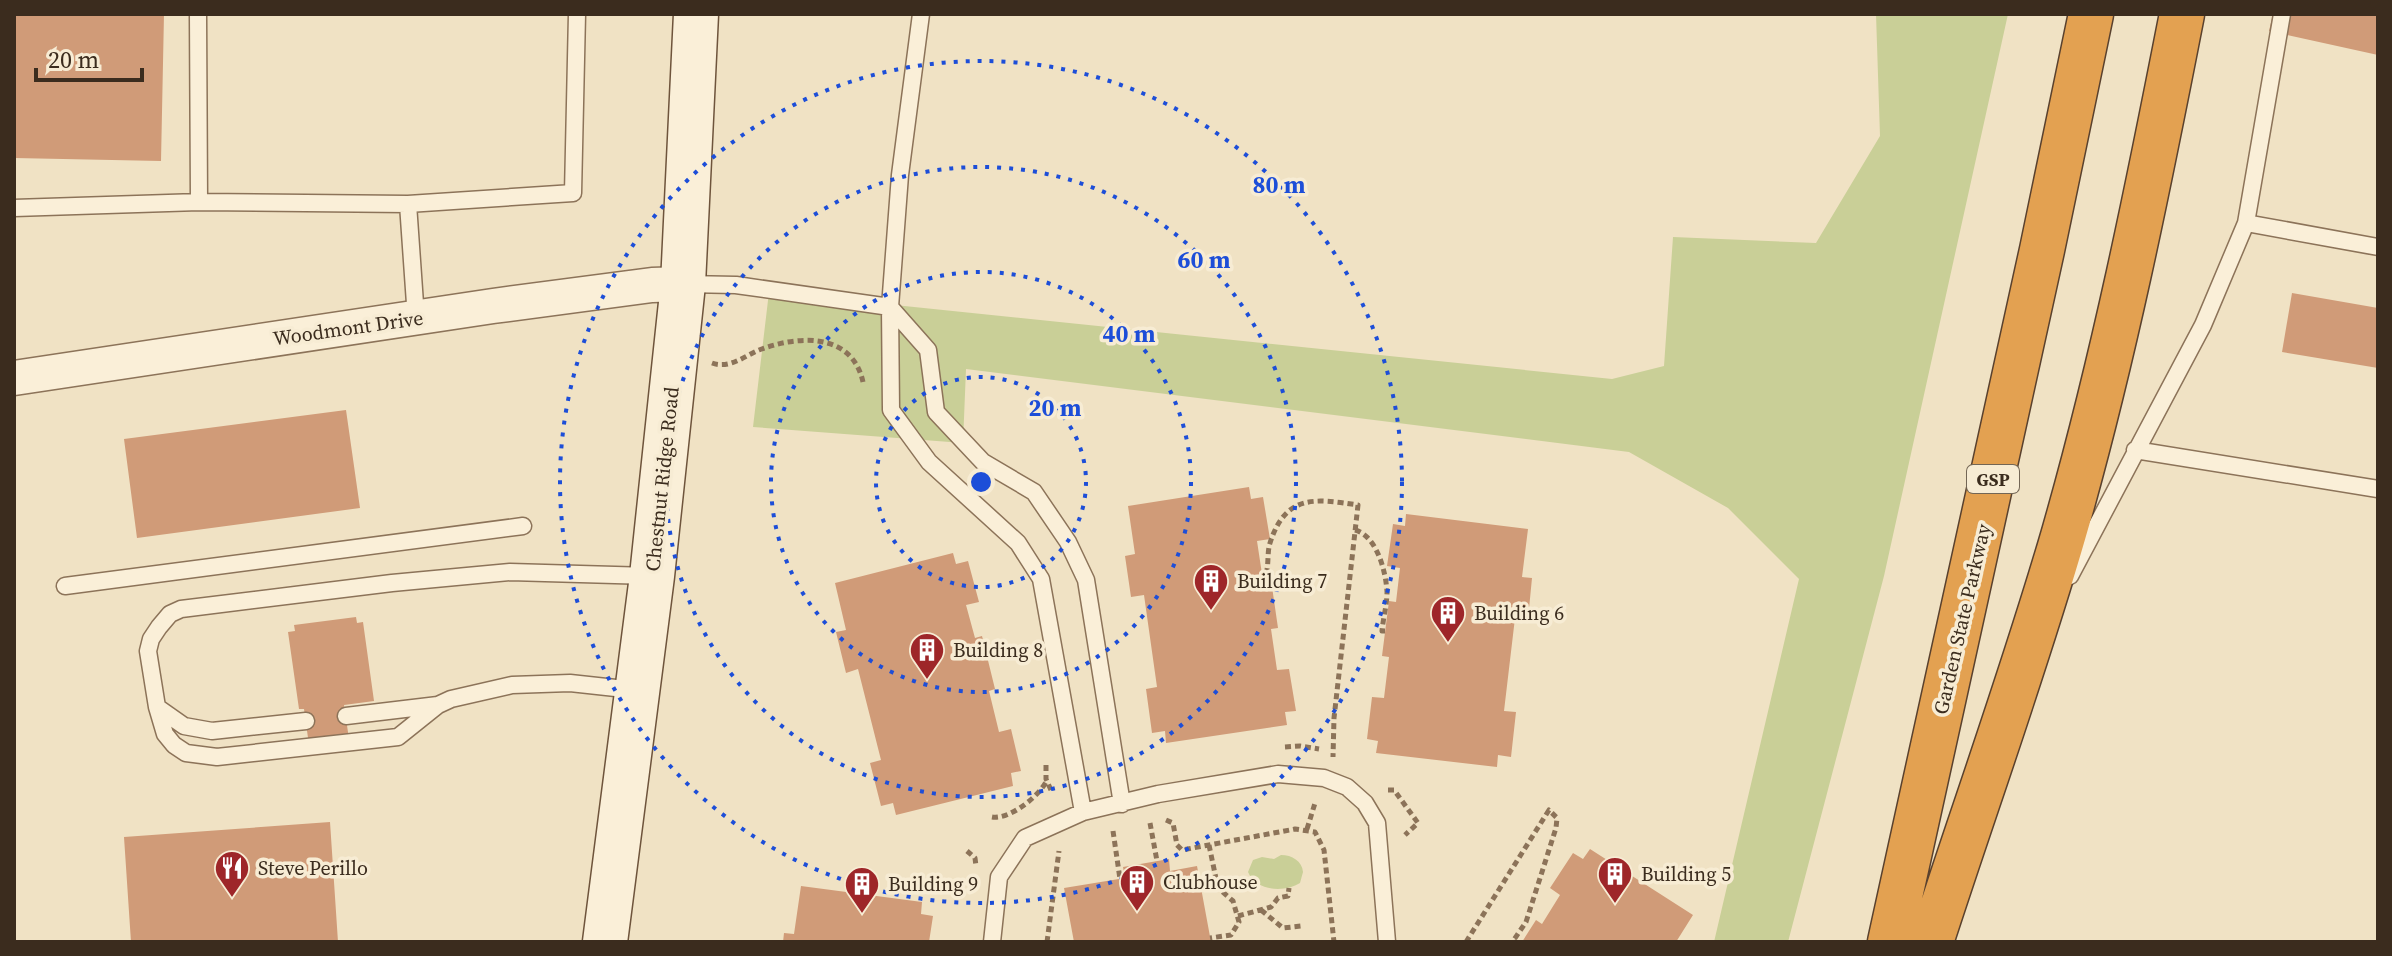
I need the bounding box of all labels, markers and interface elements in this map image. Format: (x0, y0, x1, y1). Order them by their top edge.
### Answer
scale bar (36, 32, 142, 82)
text: 20 m (48, 43, 99, 76)
text: 80 m (1253, 168, 1306, 201)
text: 60 m (1178, 243, 1231, 276)
street label: Woodmont Drive (271, 304, 425, 352)
text: 40 m (1103, 317, 1156, 350)
street label: Chestnut Ridge Road (638, 385, 686, 573)
text: 20 m (1029, 391, 1082, 424)
road number: GSP (1967, 465, 2019, 493)
centre of rings (967, 468, 995, 496)
street label: Garden State Parkway (1926, 520, 1998, 717)
building icon: Building 7 (1192, 562, 1230, 612)
place label: Building 7 (1237, 567, 1327, 595)
building icon: Building 6 (1429, 594, 1467, 644)
place label: Building 6 (1474, 599, 1564, 627)
building icon: Building 8 (908, 631, 946, 681)
place label: Building 8 (953, 636, 1043, 664)
restaurant icon: Steve Perillo (213, 849, 251, 899)
place label: Steve Perillo (258, 854, 368, 882)
building icon: Building 5 (1596, 855, 1634, 905)
place label: Building 5 (1641, 860, 1731, 888)
building icon: Clubhouse (1118, 863, 1156, 913)
building icon: Building 9 (843, 865, 881, 915)
place label: Clubhouse (1163, 868, 1258, 896)
place label: Building 9 (888, 870, 978, 898)

